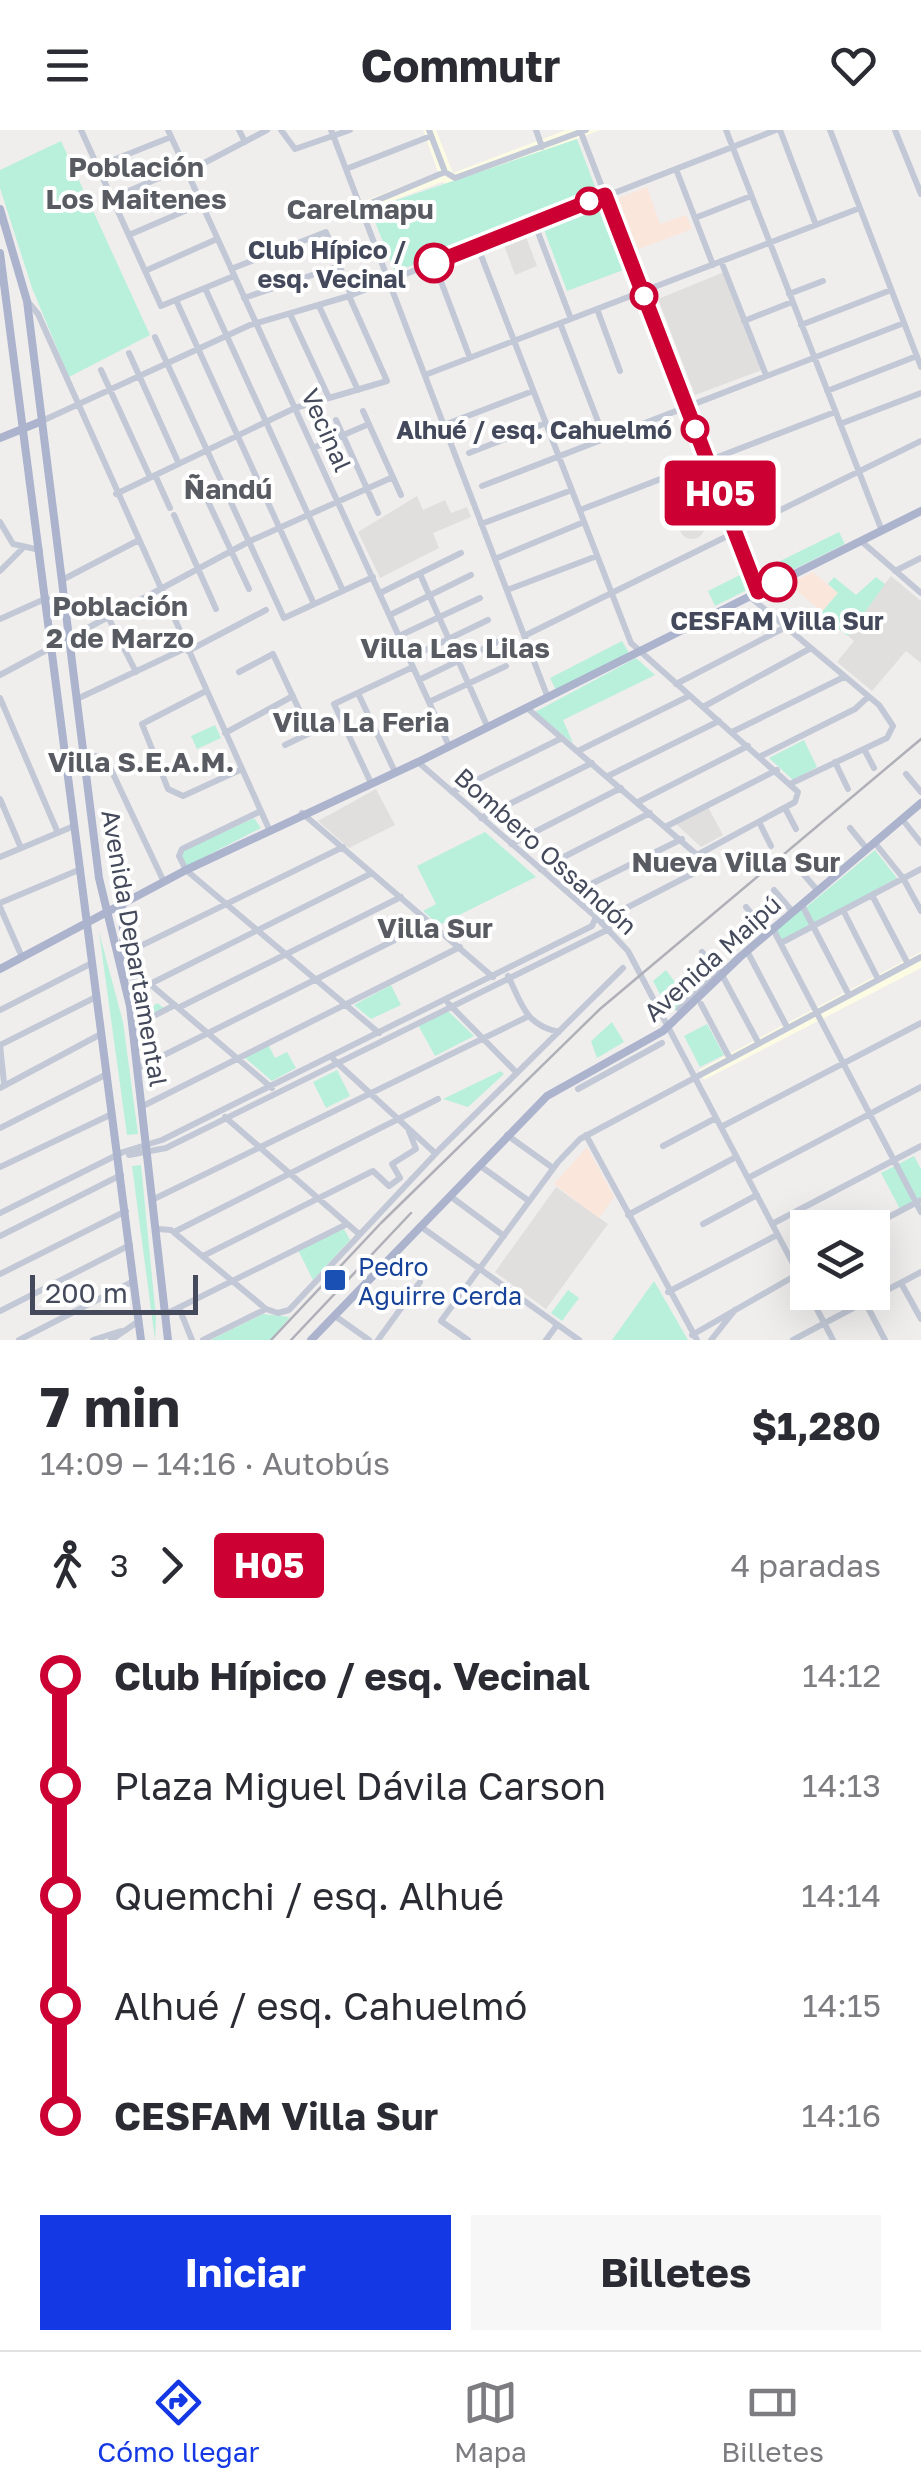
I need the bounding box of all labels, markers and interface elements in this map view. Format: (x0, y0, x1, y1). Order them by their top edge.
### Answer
icon: menu (40, 38, 95, 93)
text: Commutr (360, 38, 561, 92)
icon: heart (826, 38, 881, 93)
district label: Población Los Maitenes (45, 150, 227, 215)
unlabelled marker (576, 188, 602, 214)
district label: Carelmapu (286, 192, 434, 225)
place label: Club Hípico / esq. Vecinal (248, 234, 406, 294)
marker: Club Hípico / esq. Vecinal (415, 244, 453, 282)
unlabelled marker (631, 283, 657, 309)
street label: Vecinal (295, 384, 359, 476)
place label: Alhué / esq. Cahuelmó (396, 414, 672, 445)
marker: Alhué / esq. Cahuelmó (682, 416, 708, 442)
line badge: H05 (662, 460, 778, 526)
district label: Ñandú (184, 472, 272, 505)
text: H05 (685, 472, 755, 514)
marker: CESFAM Villa Sur (758, 563, 796, 601)
district label: Población 2 de Marzo (46, 589, 194, 654)
place label: CESFAM Villa Sur (670, 605, 884, 636)
district label: Villa Las Lilas (360, 631, 550, 664)
district label: Villa La Feria (273, 705, 449, 738)
district label: Villa S.E.A.M. (48, 745, 234, 778)
street label: Bombero Ossandón (448, 761, 644, 941)
street label: Avenida Departamental (95, 807, 175, 1089)
district label: Nueva Villa Sur (632, 845, 841, 878)
street label: Avenida Maipú (637, 888, 787, 1028)
district label: Villa Sur (377, 911, 493, 944)
map controls (790, 1210, 890, 1310)
button: layers (790, 1210, 890, 1310)
place label: Pedro Aguirre Cerda (358, 1251, 522, 1311)
marker: Pedro Aguirre Cerda (322, 1267, 348, 1293)
scale bar (30, 1270, 198, 1314)
text: 200 m (45, 1276, 128, 1309)
text: 7 min (40, 1373, 180, 1439)
text: $1,280 (752, 1403, 881, 1448)
text: 14:09 – 14:16 · Autobús (40, 1444, 390, 1482)
icon: walk (40, 1538, 95, 1593)
icon: forward (144, 1538, 199, 1593)
text: H05 (234, 1544, 304, 1586)
text: 3 (110, 1546, 129, 1584)
text: 4 paradas (731, 1546, 881, 1584)
text: Club Hípico / esq. Vecinal (114, 1653, 590, 1698)
text: 14:12 (802, 1656, 881, 1694)
text: Plaza Miguel Dávila Carson (114, 1763, 606, 1808)
text: 14:13 (802, 1766, 881, 1804)
text: Quemchi / esq. Alhué (114, 1873, 504, 1918)
text: 14:14 (801, 1876, 881, 1914)
text: Alhué / esq. Cahuelmó (114, 1983, 527, 2028)
text: 14:15 (802, 1986, 881, 2024)
text: CESFAM Villa Sur (114, 2093, 438, 2138)
text: 14:16 (801, 2096, 881, 2134)
button: Iniciar (40, 2215, 451, 2330)
button: Billetes (471, 2215, 881, 2330)
tab: Cómo llegar (97, 2375, 259, 2468)
tab: Mapa (454, 2375, 527, 2468)
tab: Billetes (721, 2375, 824, 2468)

